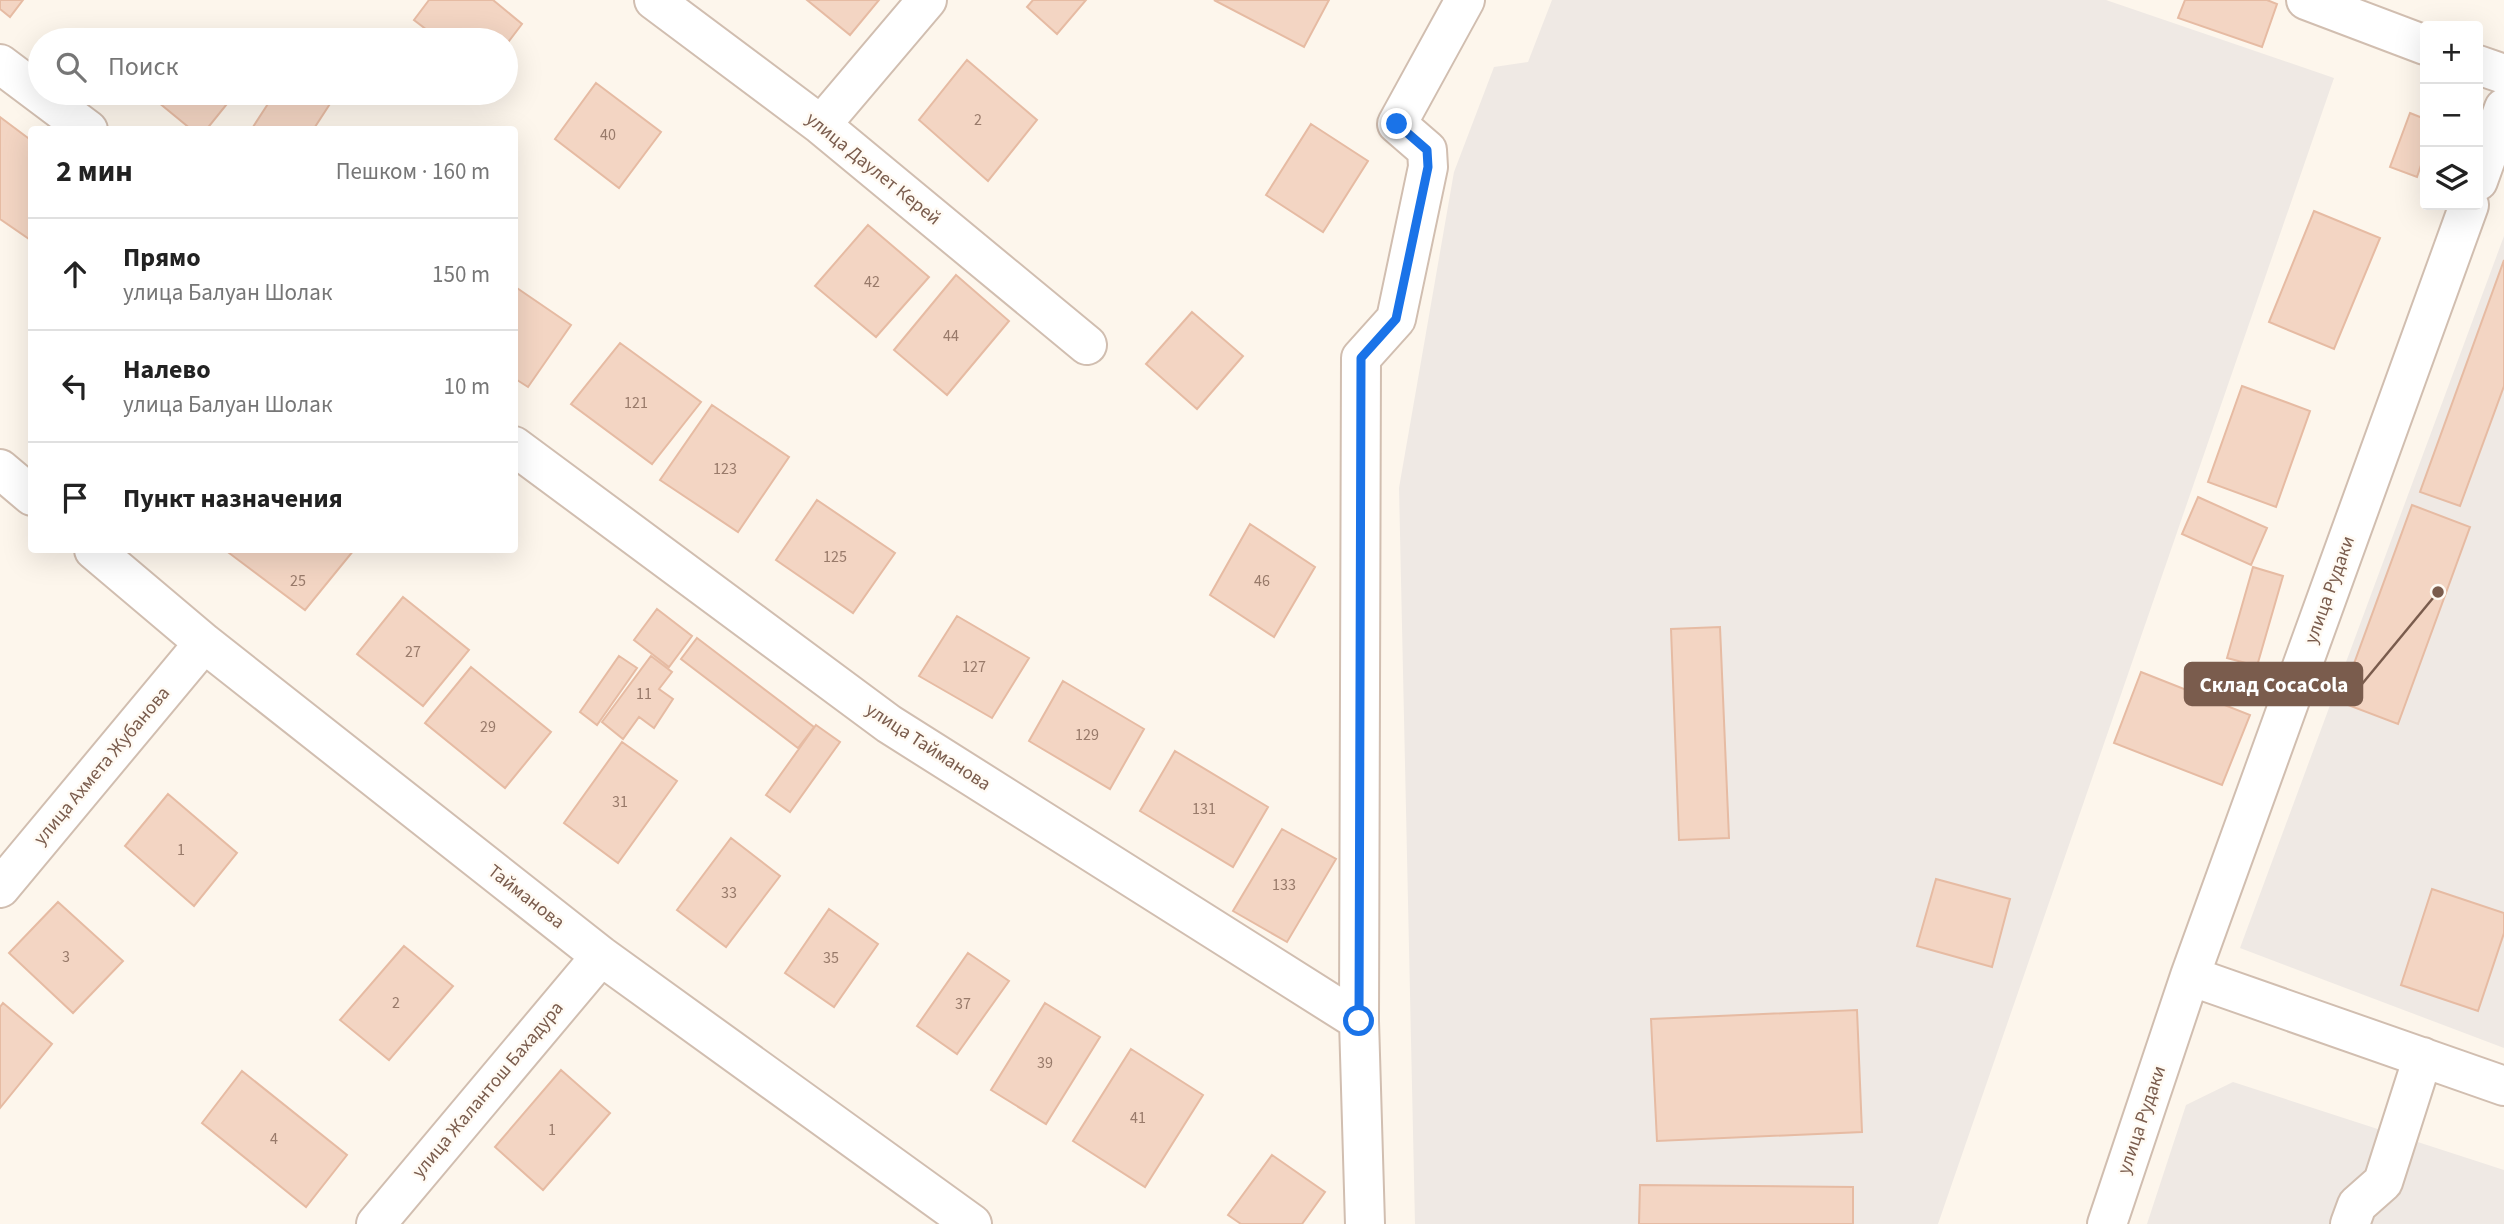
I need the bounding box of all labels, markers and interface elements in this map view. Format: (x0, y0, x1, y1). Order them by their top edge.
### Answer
map controls (2420, 21, 2483, 210)
button: + (2420, 21, 2483, 84)
search box (28, 28, 518, 105)
icon: search (52, 48, 90, 86)
text: Поиск (108, 48, 178, 85)
button: − (2420, 84, 2483, 147)
street label: улица Даулет Керей (800, 106, 946, 232)
route end (1381, 108, 1412, 139)
house number: 2 (974, 109, 982, 131)
house number: 40 (600, 124, 616, 146)
button: layers (2420, 147, 2483, 210)
text: 2 мин (56, 150, 133, 193)
text: Пешком · 160 m (336, 155, 490, 188)
text: Прямо (123, 239, 201, 276)
icon: ahead (56, 255, 94, 293)
text: 150 m (432, 258, 490, 291)
house number: 42 (864, 271, 880, 293)
text: улица Балуан Шолак (123, 276, 332, 309)
house number: 44 (943, 325, 959, 347)
text: Налево (123, 351, 211, 388)
icon: left (56, 367, 94, 405)
text: 10 m (443, 370, 490, 403)
text: улица Балуан Шолак (123, 388, 332, 421)
house number: 121 (624, 392, 648, 414)
house number: 123 (713, 458, 737, 480)
icon: arrive (56, 479, 94, 517)
text: Пункт назначения (123, 480, 343, 517)
street label: улица Рудаки (2298, 532, 2362, 648)
house number: 125 (823, 546, 847, 568)
house number: 25 (290, 570, 306, 592)
house number: 46 (1254, 570, 1270, 592)
house number: 27 (405, 641, 421, 663)
house number: 127 (962, 656, 986, 678)
callout: Склад CocaCola (2185, 663, 2362, 705)
text: Склад CocaCola (2200, 670, 2348, 700)
street label: улица Ахмета Жубанова (28, 681, 176, 851)
house number: 11 (636, 683, 652, 705)
street label: улица Тайманова (860, 696, 996, 798)
house number: 29 (480, 716, 496, 738)
house number: 129 (1075, 724, 1099, 746)
house number: 31 (612, 791, 628, 813)
house number: 131 (1192, 798, 1216, 820)
house number: 1 (177, 839, 185, 861)
street label: Тайманова (482, 858, 570, 936)
house number: 133 (1272, 874, 1296, 896)
house number: 33 (721, 882, 737, 904)
house number: 3 (62, 946, 70, 968)
house number: 35 (823, 947, 839, 969)
house number: 2 (392, 992, 400, 1014)
house number: 37 (955, 993, 971, 1015)
street label: улица Жалантош Бахадура (406, 996, 570, 1184)
route start (1343, 1005, 1374, 1036)
house number: 39 (1037, 1052, 1053, 1074)
street label: улица Рудаки (2111, 1062, 2173, 1178)
house number: 41 (1130, 1107, 1146, 1129)
house number: 1 (548, 1119, 556, 1141)
house number: 4 (270, 1128, 278, 1150)

